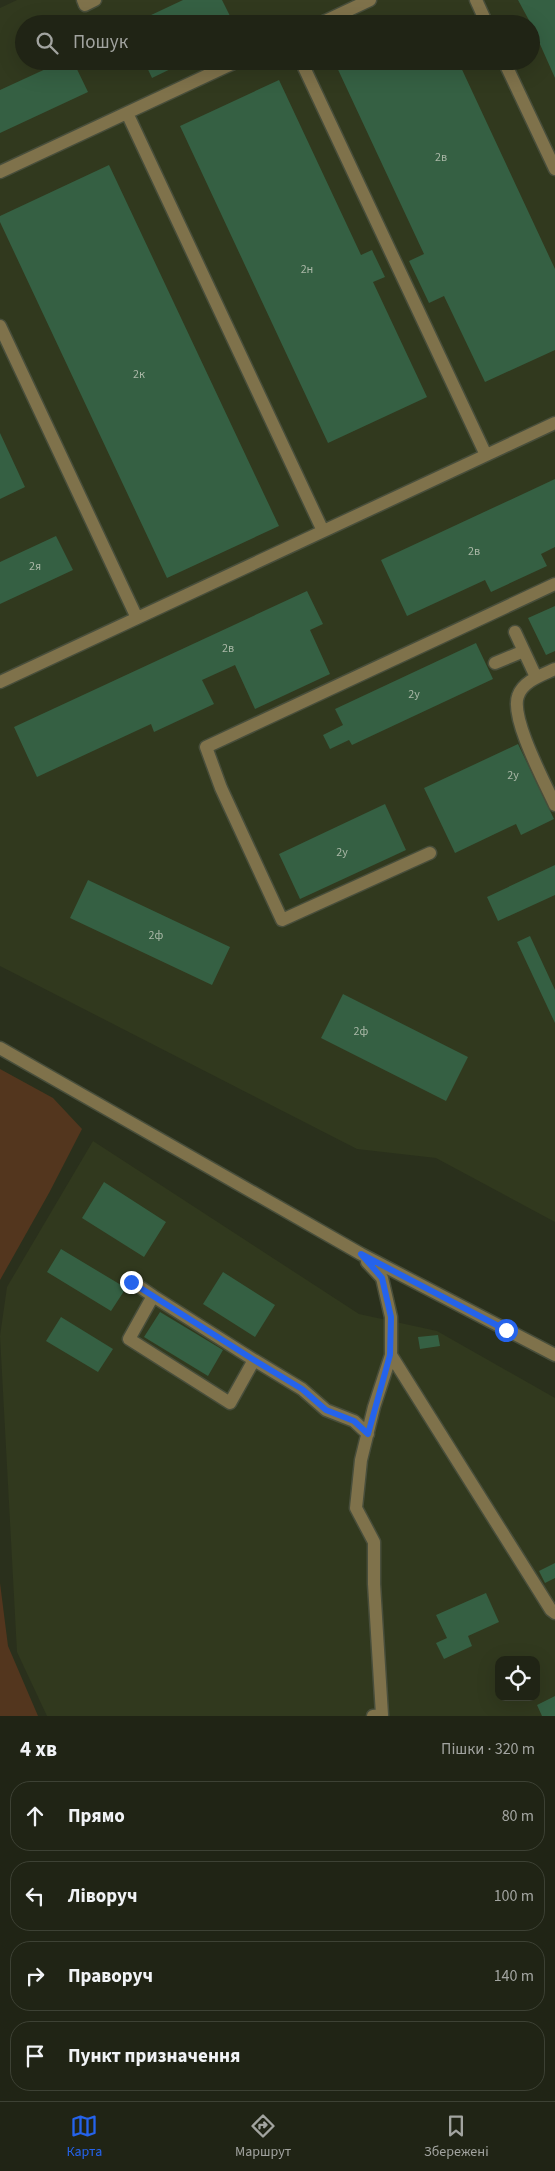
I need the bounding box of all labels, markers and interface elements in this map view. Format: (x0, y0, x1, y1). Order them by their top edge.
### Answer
search box (15, 15, 540, 70)
icon: search (33, 29, 61, 57)
text: Пошук (73, 29, 128, 56)
house number: 2в (435, 149, 447, 166)
house number: 2н (301, 261, 313, 278)
house number: 2к (133, 366, 145, 383)
house number: 2в (468, 543, 480, 560)
house number: 2я (29, 558, 41, 575)
house number: 2в (222, 640, 234, 657)
house number: 2у (408, 686, 420, 703)
house number: 2у (507, 767, 519, 784)
house number: 2у (336, 844, 348, 861)
house number: 2ф (149, 927, 164, 944)
house number: 2ф (354, 1023, 369, 1040)
route end (120, 1271, 143, 1294)
route start (495, 1319, 518, 1342)
map controls (495, 1656, 540, 1701)
button: locate (495, 1656, 540, 1701)
text: 4 хв (20, 1734, 57, 1764)
text: Пішки · 320 m (441, 1738, 535, 1760)
icon: ahead (21, 1802, 49, 1830)
text: Прямо (68, 1803, 125, 1830)
text: 80 m (502, 1805, 534, 1827)
icon: left (21, 1882, 49, 1910)
text: Ліворуч (68, 1883, 137, 1910)
text: 100 m (494, 1885, 534, 1907)
icon: right (21, 1962, 49, 1990)
text: Праворуч (68, 1963, 153, 1990)
text: 140 m (494, 1965, 534, 1987)
icon: arrive (21, 2042, 49, 2070)
text: Пункт призначення (68, 2043, 240, 2070)
tab: Карта (66, 2112, 102, 2162)
tab: Маршрут (235, 2112, 291, 2162)
tab: Збережені (424, 2112, 489, 2162)

